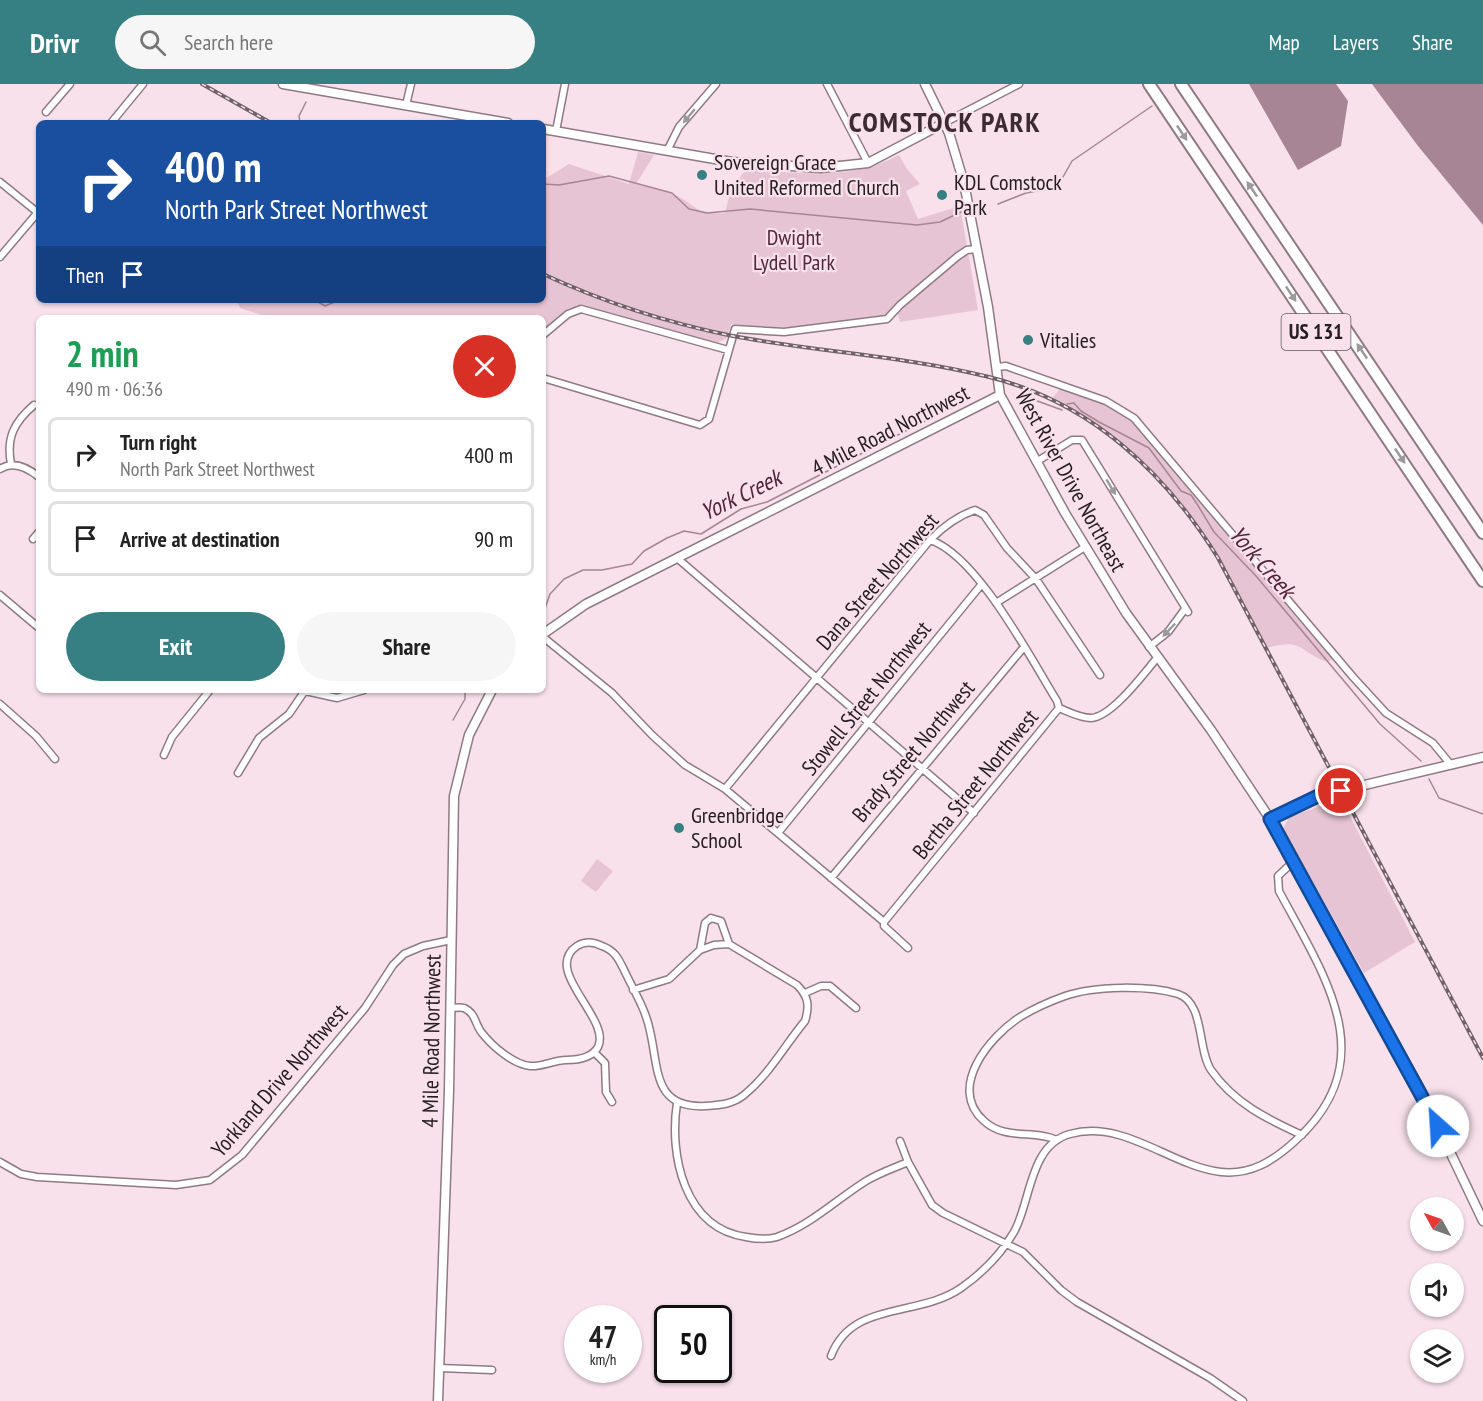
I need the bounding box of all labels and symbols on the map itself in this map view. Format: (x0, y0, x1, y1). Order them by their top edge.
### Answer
district label: COMSTOCK PARK (849, 103, 1041, 140)
one-way arrow (683, 108, 696, 123)
one-way arrow (1176, 124, 1188, 140)
place label: Sovereign Grace United Reformed Church (714, 148, 899, 201)
marker: Sovereign Grace United Reformed Church (695, 168, 709, 182)
place label: KDL Comstock Park (954, 168, 1062, 221)
one-way arrow (1246, 182, 1258, 198)
marker: KDL Comstock Park (935, 188, 949, 202)
park label: Dwight Lydell Park (753, 223, 835, 276)
one-way arrow (1285, 286, 1297, 302)
road number: US 131 (1282, 314, 1350, 350)
place label: Vitalies (1039, 326, 1096, 354)
marker: Vitalies (1021, 333, 1035, 347)
one-way arrow (1356, 343, 1368, 359)
street label: 4 Mile Road Northwest (806, 378, 974, 482)
street label: West River Drive Northeast (1009, 384, 1133, 576)
one-way arrow (1394, 448, 1405, 464)
water label: York Creek (695, 461, 789, 527)
one-way arrow (1105, 479, 1116, 495)
street label: Dana Street Northwest (810, 507, 944, 655)
water label: York Creek (1222, 519, 1304, 606)
street label: Stowell Street Northwest (795, 615, 937, 781)
one-way arrow (1163, 623, 1177, 637)
street label: Brady Street Northwest (846, 675, 980, 827)
street label: Bertha Street Northwest (906, 704, 1044, 864)
pin (1315, 765, 1366, 816)
place label: Greenbridge School (691, 801, 784, 854)
marker: Greenbridge School (672, 821, 686, 835)
street label: 4 Mile Road Northwest (415, 954, 447, 1128)
street label: Yorkland Drive Northwest (205, 998, 353, 1162)
position arrow (1406, 1094, 1470, 1158)
north arrow (1410, 1197, 1464, 1251)
speed limit sign: 50 (654, 1305, 732, 1383)

